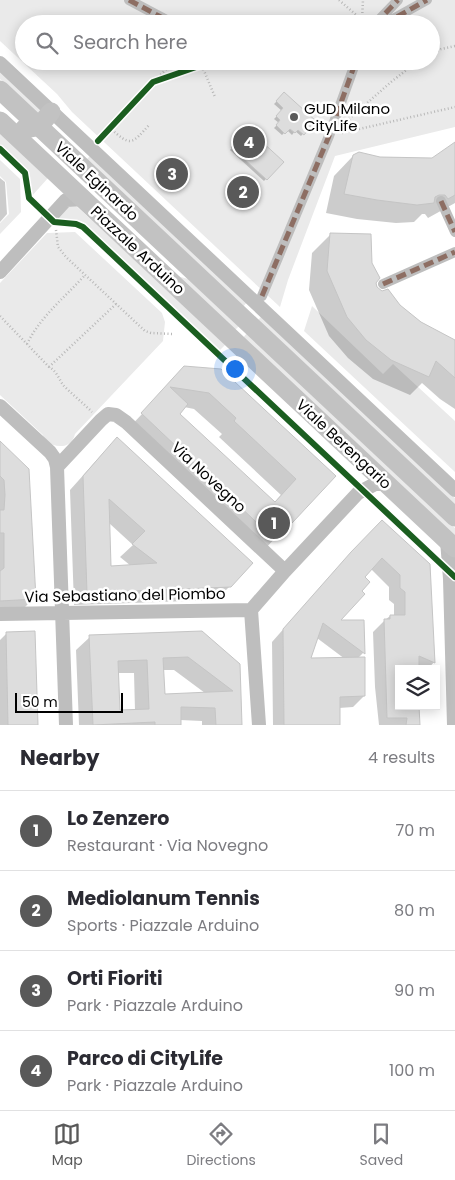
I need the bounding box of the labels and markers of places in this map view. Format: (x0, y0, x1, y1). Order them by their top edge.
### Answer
place label: GUD Milano CityLife (304, 98, 390, 136)
marker: GUD Milano CityLife (288, 111, 300, 123)
pin: 4 (233, 123, 265, 161)
pin: 3 (156, 155, 188, 193)
pin: 2 (227, 173, 259, 211)
pin: 1 (258, 504, 290, 542)

